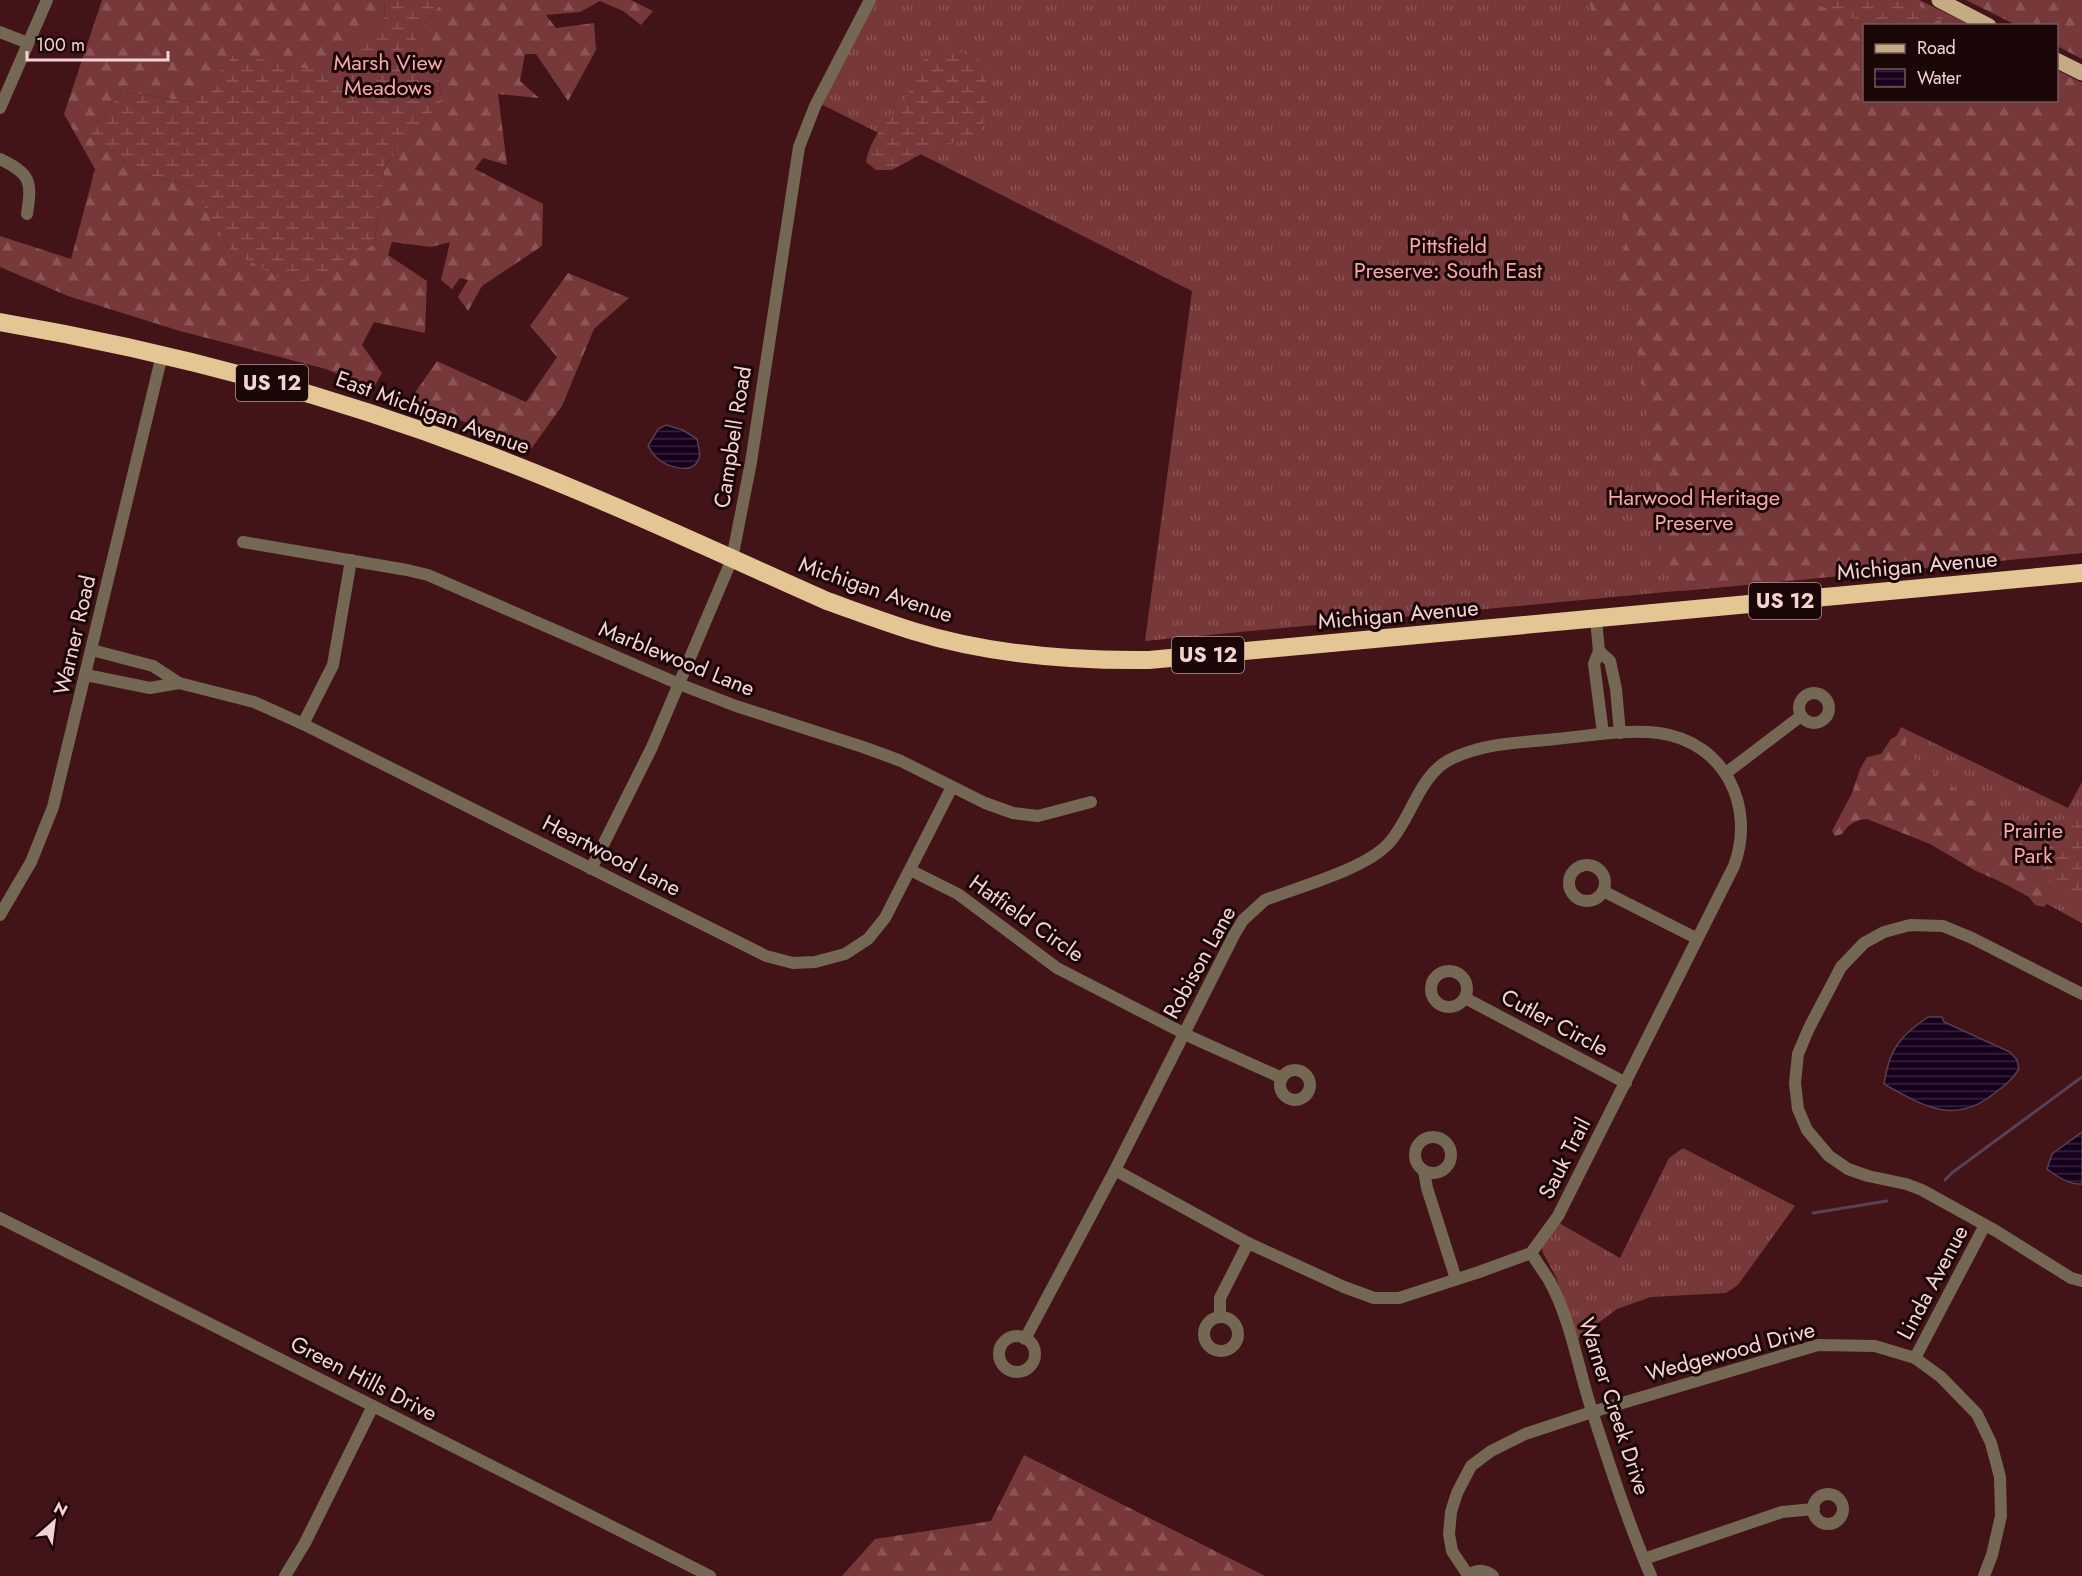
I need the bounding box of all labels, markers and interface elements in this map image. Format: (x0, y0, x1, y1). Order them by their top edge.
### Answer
scale bar (27, 24, 168, 62)
legend (1863, 24, 2058, 102)
text: 100 m (36, 32, 85, 58)
text: Road (1917, 35, 1956, 61)
park label: Marsh View Meadows (333, 46, 443, 103)
text: Water (1917, 65, 1962, 91)
park label: Pittsfield Preserve: South East (1354, 229, 1543, 286)
street label: East Michigan Avenue (331, 362, 535, 462)
street label: Campbell Road (705, 364, 759, 510)
road number: US 12 (236, 365, 308, 401)
park label: Harwood Heritage Preserve (1608, 481, 1780, 538)
street label: Michigan Avenue (1835, 542, 1999, 588)
street label: Michigan Avenue (795, 548, 957, 630)
street label: Warner Road (45, 572, 103, 698)
road number: US 12 (1749, 583, 1821, 619)
street label: Michigan Avenue (1316, 591, 1480, 637)
street label: Marblewood Lane (594, 612, 760, 704)
road number: US 12 (1172, 637, 1244, 673)
street label: Heartwood Lane (537, 806, 687, 904)
park label: Prairie Park (2003, 814, 2063, 871)
street label: Hatfield Circle (963, 866, 1091, 970)
street label: Robison Lane (1155, 900, 1243, 1024)
street label: Cutler Circle (1496, 980, 1614, 1064)
street label: Sauk Trail (1530, 1112, 1598, 1204)
street label: Linda Avenue (1888, 1219, 1976, 1345)
street label: Warner Creek Drive (1571, 1313, 1659, 1499)
street label: Wedgewood Drive (1642, 1313, 1818, 1389)
street label: Green Hills Drive (285, 1327, 443, 1429)
north arrow (24, 1492, 84, 1552)
text: N (50, 1496, 72, 1522)

